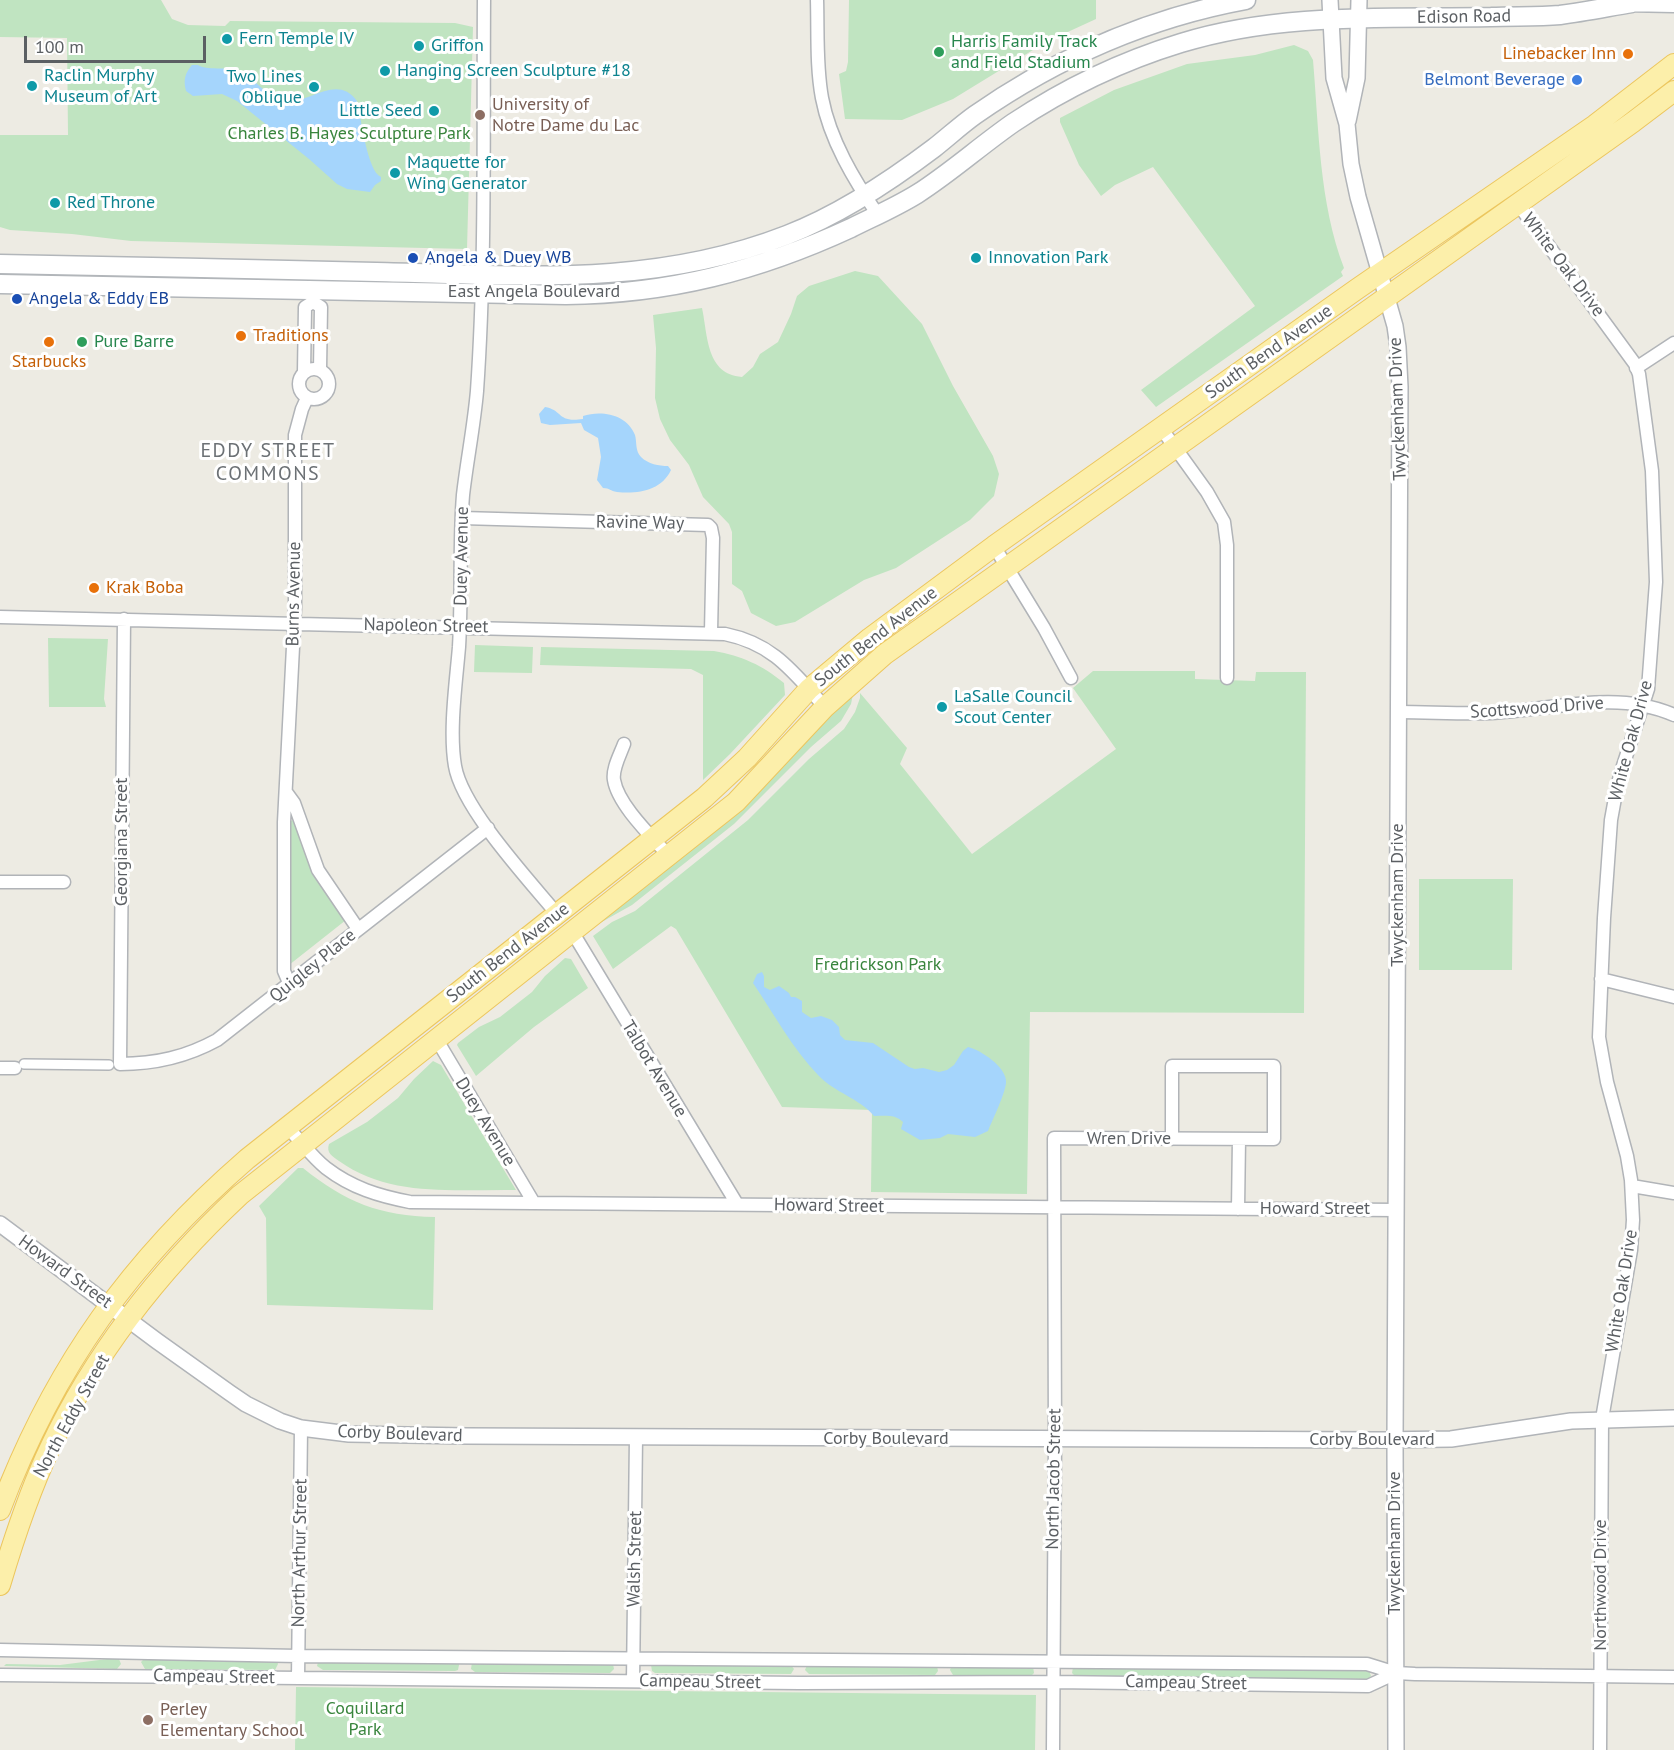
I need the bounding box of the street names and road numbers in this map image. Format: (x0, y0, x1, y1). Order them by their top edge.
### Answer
street label: Edison Road (1417, 5, 1511, 29)
street label: White Oak Drive (1517, 209, 1609, 321)
street label: East Angela Boulevard (448, 281, 620, 303)
street label: South Bend Avenue (1201, 300, 1337, 404)
street label: Twyckenham Drive (1385, 337, 1411, 481)
street label: Duey Avenue (450, 506, 474, 606)
street label: Ravine Way (596, 511, 684, 535)
street label: Burns Avenue (282, 541, 306, 647)
street label: South Bend Avenue (810, 582, 942, 692)
street label: Napoleon Street (363, 614, 489, 638)
street label: White Oak Drive (1604, 678, 1658, 804)
street label: Scottswood Drive (1469, 693, 1605, 723)
street label: Georgiana Street (111, 778, 133, 906)
street label: Twyckenham Drive (1387, 823, 1409, 967)
street label: South Bend Avenue (442, 898, 574, 1008)
street label: Quigley Place (265, 925, 361, 1007)
street label: Talbot Avenue (617, 1017, 691, 1121)
street label: Duey Avenue (450, 1074, 520, 1170)
street label: Wren Drive (1087, 1128, 1171, 1150)
street label: Howard Street (774, 1194, 884, 1218)
street label: Howard Street (1260, 1198, 1370, 1220)
street label: White Oak Drive (1602, 1228, 1642, 1354)
street label: Howard Street (14, 1231, 116, 1313)
street label: North Eddy Street (29, 1351, 115, 1481)
street label: North Jacob Street (1042, 1408, 1066, 1550)
street label: Corby Boulevard (337, 1421, 463, 1447)
street label: Corby Boulevard (823, 1428, 949, 1450)
street label: Corby Boulevard (1309, 1429, 1435, 1451)
street label: Twyckenham Drive (1384, 1471, 1406, 1615)
street label: North Arthur Street (288, 1478, 312, 1628)
street label: Walsh Street (623, 1511, 647, 1607)
street label: Northwood Drive (1590, 1519, 1612, 1651)
street label: Campeau Street (153, 1665, 275, 1689)
street label: Campeau Street (639, 1670, 761, 1694)
street label: Campeau Street (1125, 1671, 1247, 1695)

